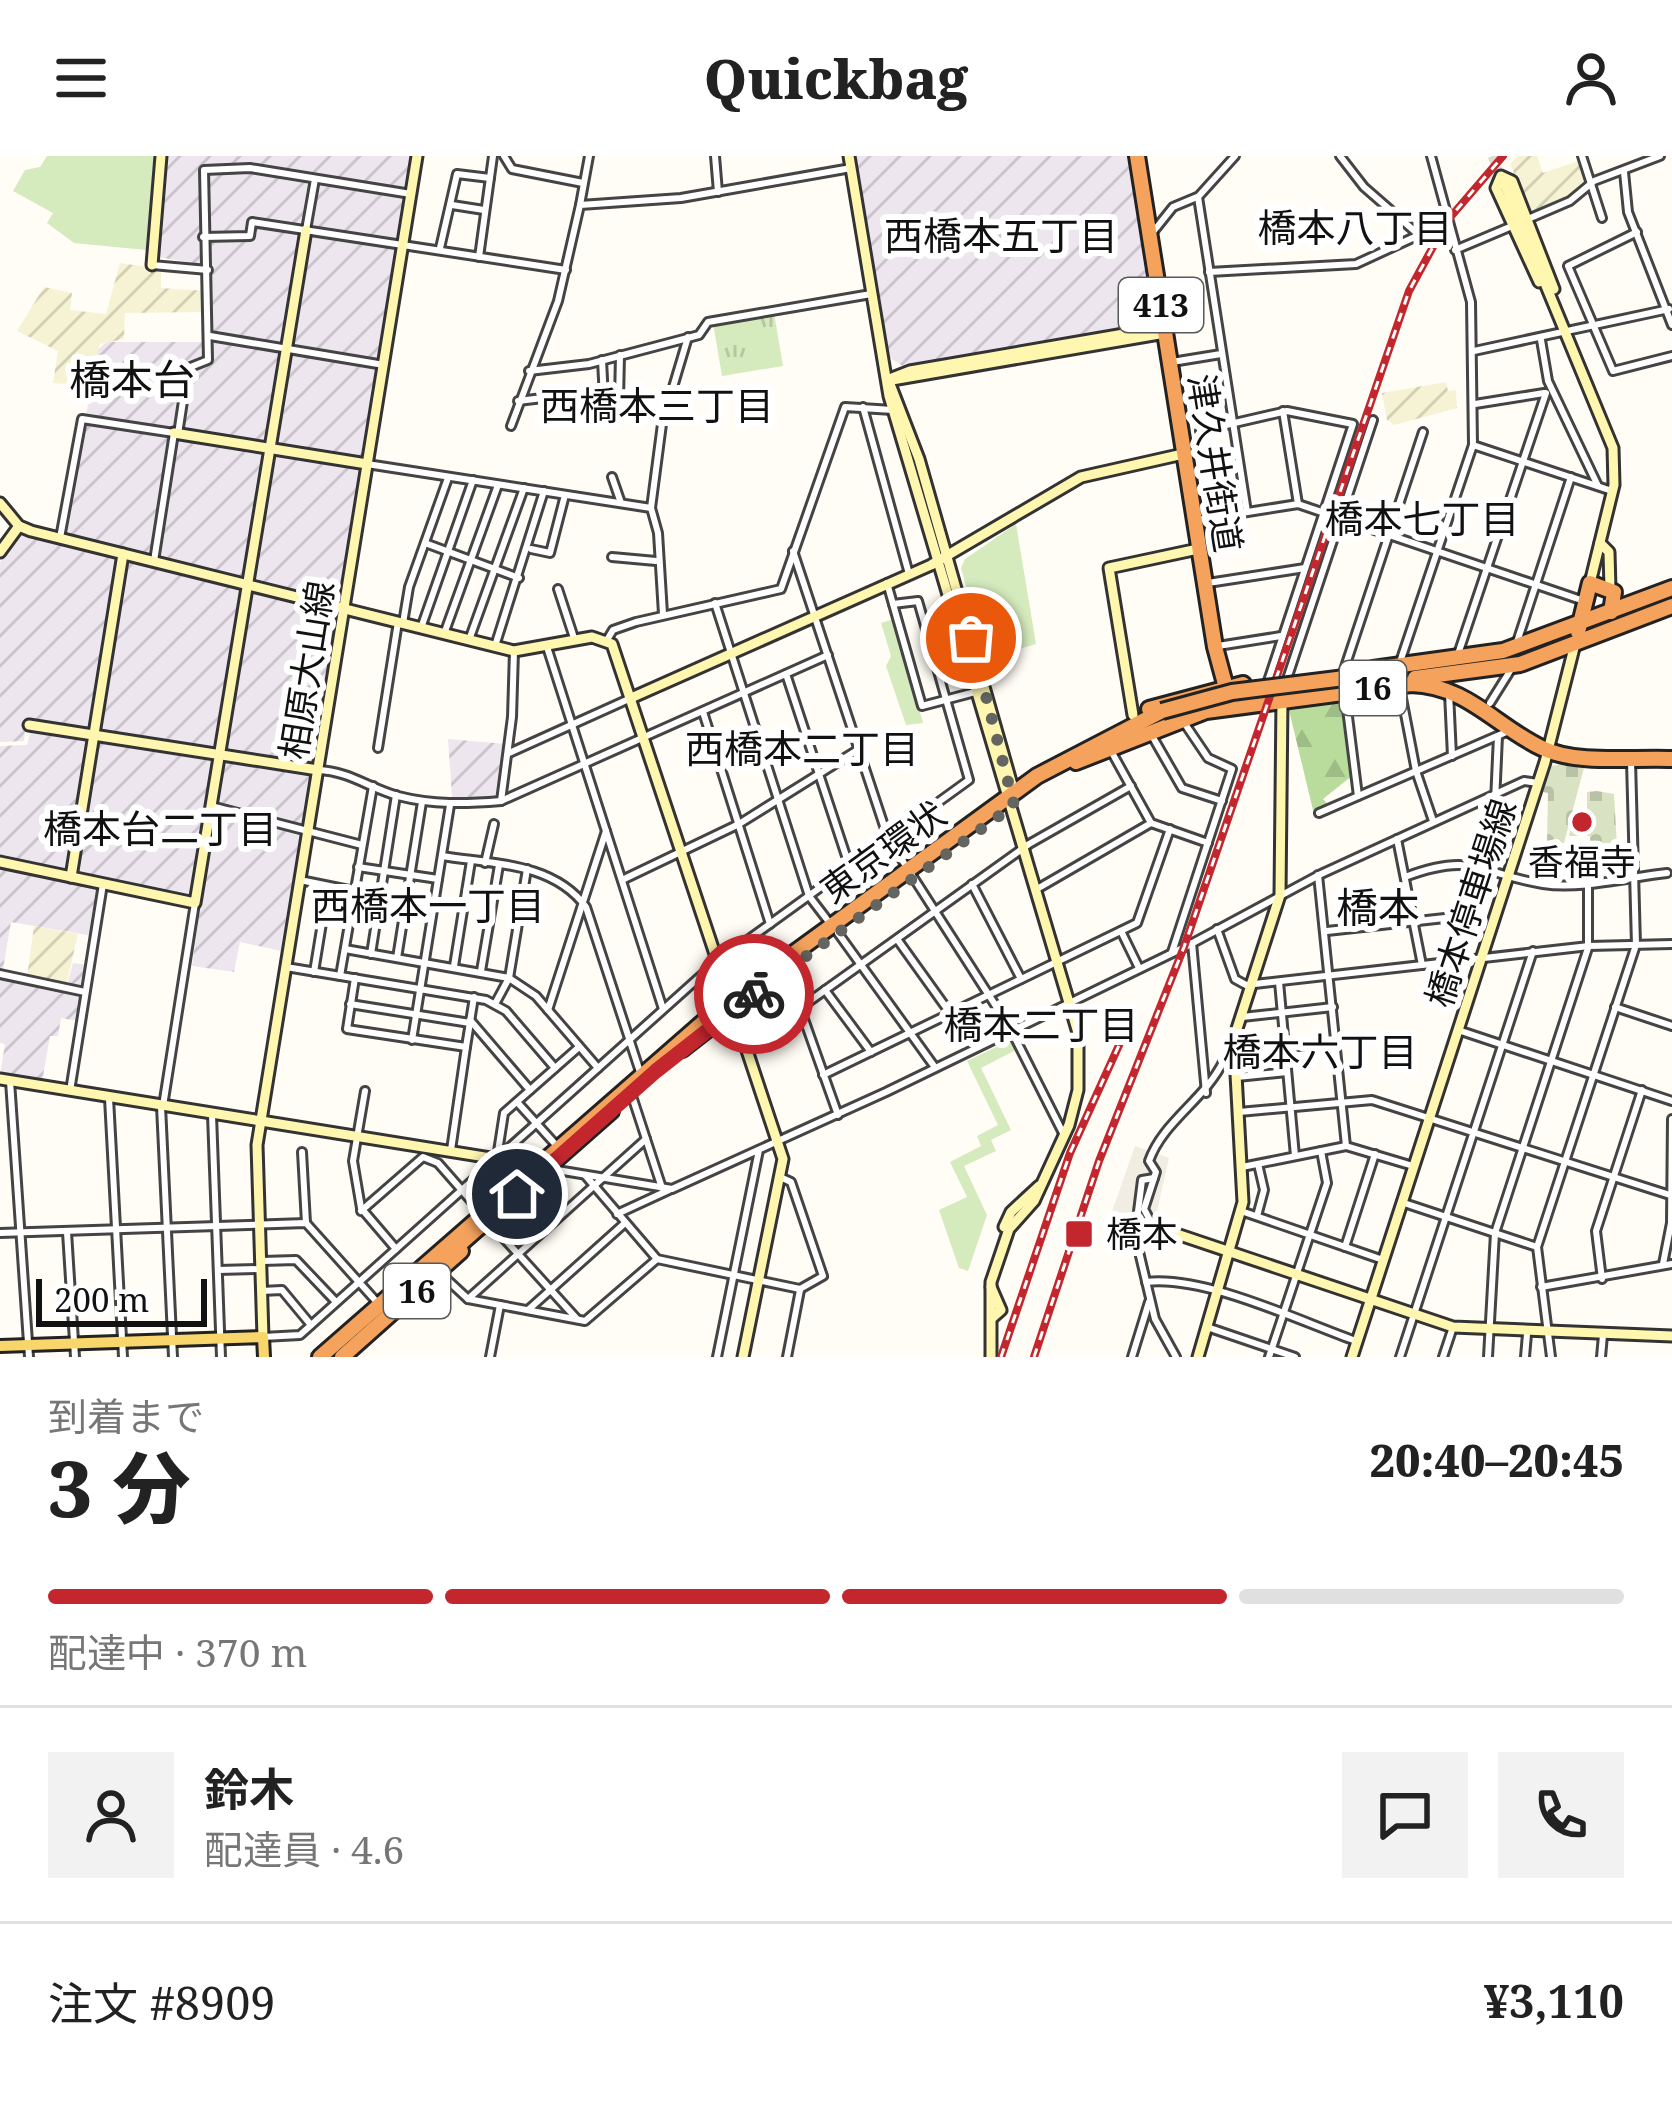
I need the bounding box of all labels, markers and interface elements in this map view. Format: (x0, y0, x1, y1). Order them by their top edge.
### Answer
text: Quickbag (704, 41, 968, 115)
icon: menu (48, 45, 114, 111)
icon: person (1558, 45, 1624, 111)
district label: 橋本八丁目 (1257, 200, 1453, 253)
district label: 西橋本五丁目 (884, 208, 1118, 261)
road number: 413 (1119, 278, 1203, 332)
district label: 橋本台 (69, 350, 195, 407)
street label: 津久井街道 (1177, 370, 1254, 556)
district label: 西橋本三丁目 (540, 378, 774, 431)
district label: 橋本七丁目 (1324, 491, 1520, 544)
street label: 相原大山線 (268, 577, 345, 763)
pin (920, 587, 1022, 689)
icon: bag (938, 605, 1004, 671)
road number: 16 (1340, 661, 1406, 715)
district label: 西橋本二丁目 (685, 721, 919, 774)
street label: 東京環状 (810, 789, 955, 914)
street label: 橋本停車場線 (1414, 793, 1527, 1013)
district label: 橋本台二丁目 (43, 801, 277, 854)
marker: 香福寺 (1569, 809, 1595, 835)
place label: 香福寺 (1528, 837, 1636, 886)
district label: 西橋本一丁目 (311, 878, 545, 931)
district label: 橋本 (1336, 878, 1420, 935)
courier (694, 934, 814, 1054)
icon: bike (721, 961, 787, 1027)
district label: 橋本二丁目 (943, 997, 1139, 1050)
district label: 橋本六丁目 (1222, 1024, 1418, 1077)
pin (466, 1143, 568, 1245)
icon: home (484, 1161, 550, 1227)
place label: 橋本 (1106, 1209, 1178, 1258)
marker: 橋本 (1063, 1218, 1095, 1250)
road number: 16 (384, 1264, 450, 1318)
scale bar (36, 1273, 207, 1326)
text: 200 m (54, 1277, 149, 1322)
text: 到着まで (48, 1389, 204, 1442)
text: 20:40–20:45 (1369, 1429, 1624, 1490)
text: 3 分 (48, 1434, 191, 1540)
text: 配達中 · 370 m (48, 1625, 307, 1678)
button: person (48, 1752, 174, 1878)
button: chat (1342, 1752, 1468, 1878)
button: phone (1498, 1752, 1624, 1878)
text: 鈴木 (204, 1758, 294, 1819)
text: 配達員 · 4.6 (204, 1822, 404, 1875)
text: ¥3,110 (1484, 1970, 1624, 2031)
text: 注文 #8909 (48, 1972, 275, 2033)

